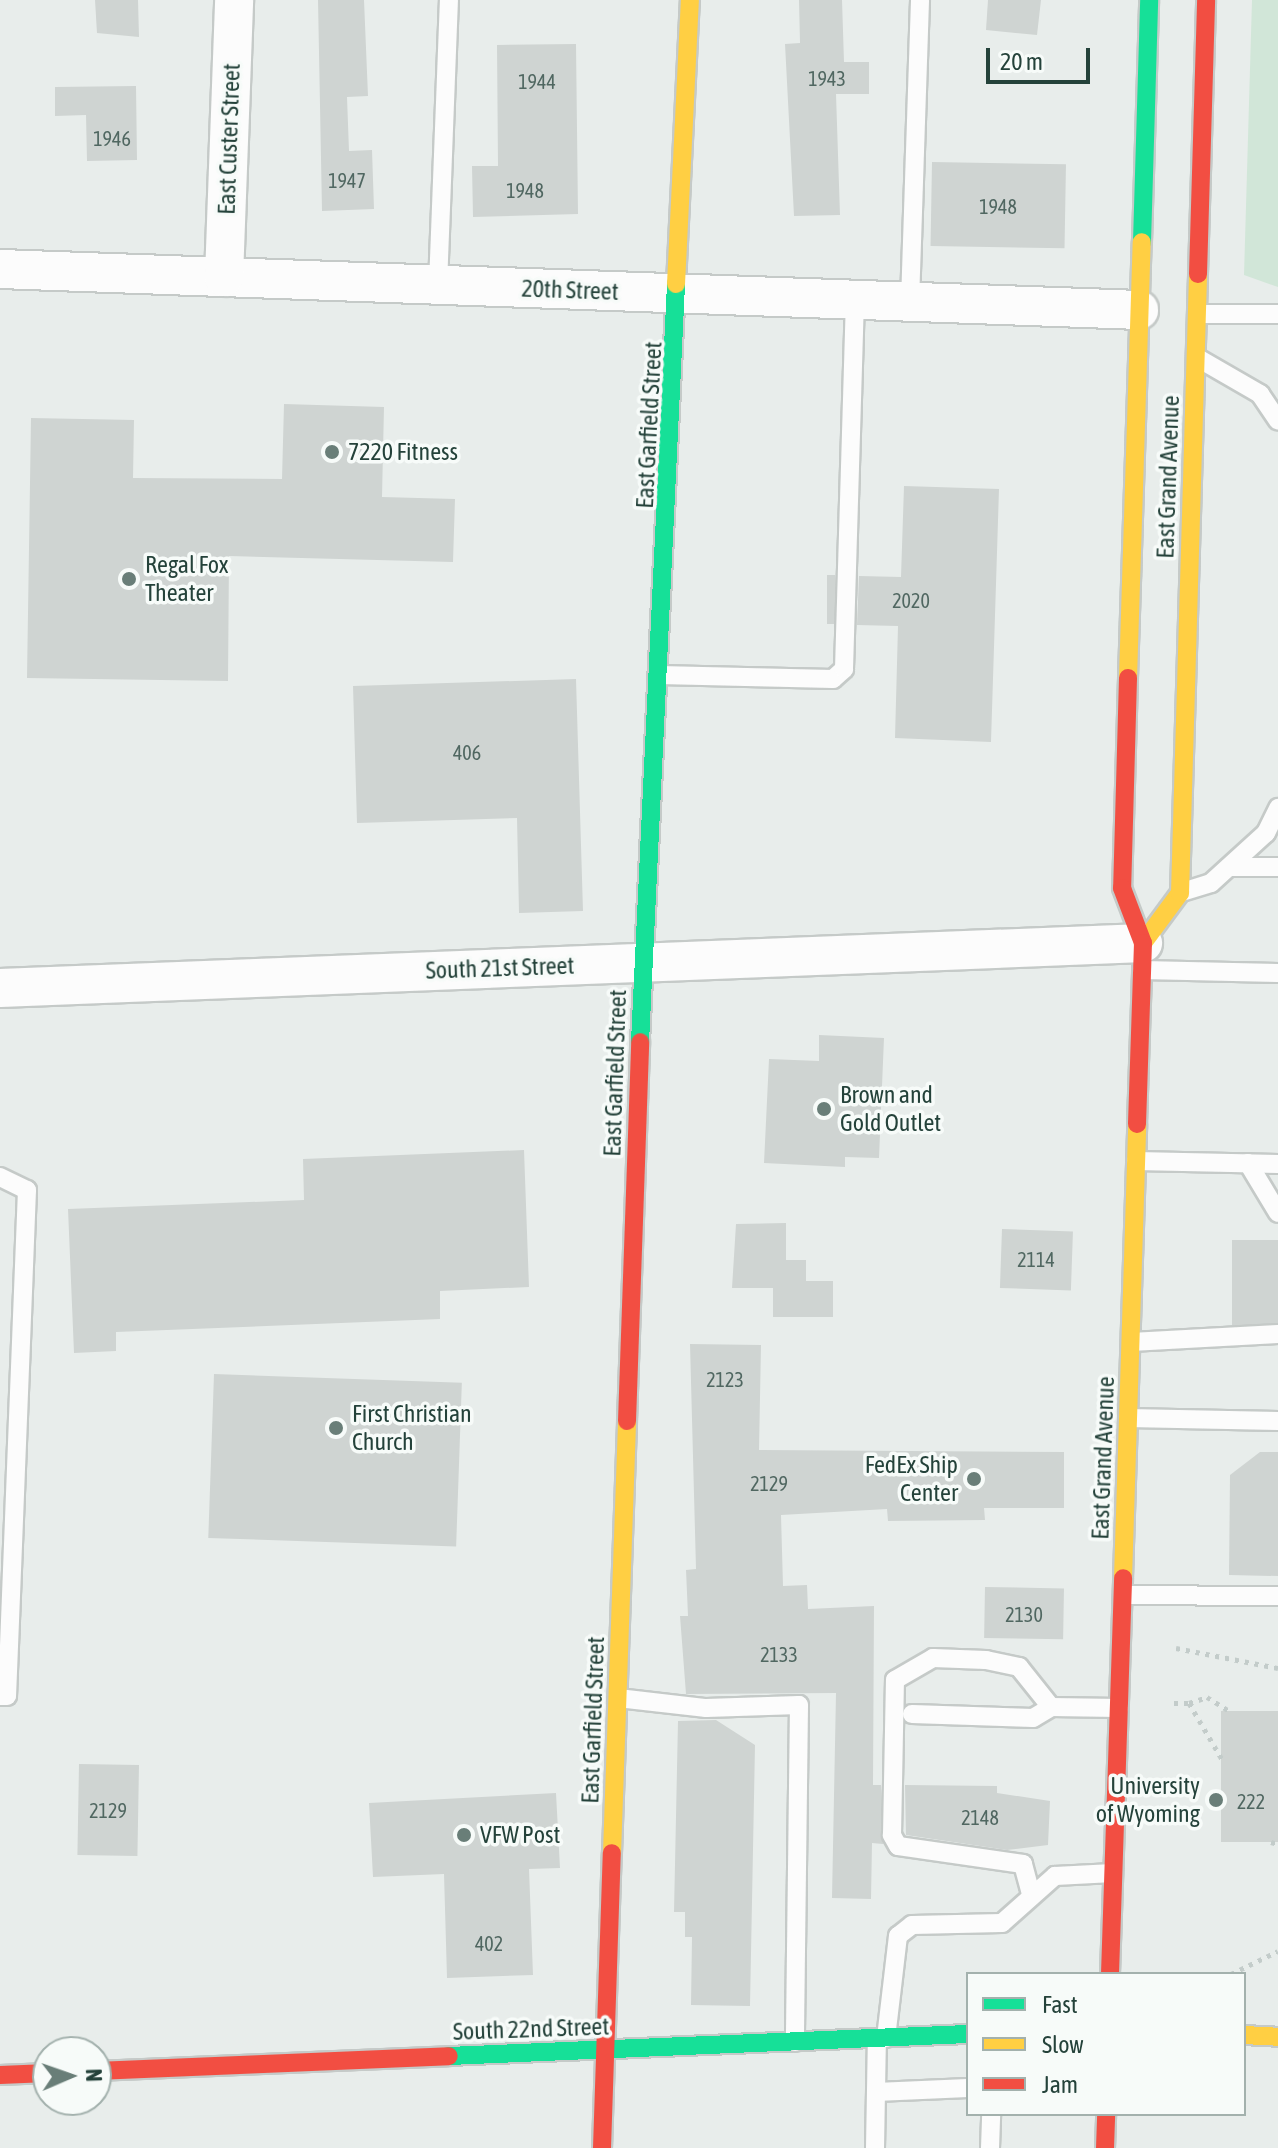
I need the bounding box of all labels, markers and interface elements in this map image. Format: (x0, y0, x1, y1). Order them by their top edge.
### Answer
scale bar (990, 32, 1094, 82)
text: 20 m (1000, 48, 1043, 75)
street label: East Custer Street (212, 63, 246, 215)
house number: 1943 (808, 66, 846, 90)
house number: 1944 (518, 69, 556, 93)
house number: 1946 (93, 126, 131, 150)
house number: 1947 (328, 168, 366, 192)
house number: 1948 (506, 178, 544, 202)
house number: 1948 (979, 194, 1017, 218)
street label: 20th Street (521, 274, 619, 306)
street label: East Garfield Street (630, 341, 668, 509)
street label: East Grand Avenue (1151, 395, 1185, 559)
place label: 7220 Fitness (348, 438, 458, 466)
marker: 7220 Fitness (323, 443, 341, 461)
place label: Regal Fox Theater (145, 551, 228, 607)
marker: Regal Fox Theater (120, 570, 138, 588)
house number: 2020 (892, 588, 930, 612)
house number: 406 (453, 740, 481, 764)
street label: South 21st Street (425, 951, 575, 985)
street label: East Garfield Street (598, 989, 632, 1157)
place label: Brown and Gold Outlet (840, 1081, 941, 1137)
marker: Brown and Gold Outlet (815, 1100, 833, 1118)
house number: 2114 (1017, 1247, 1055, 1271)
house number: 2123 (706, 1367, 744, 1391)
street label: East Grand Avenue (1086, 1376, 1120, 1540)
place label: First Christian Church (352, 1400, 472, 1456)
marker: First Christian Church (327, 1419, 345, 1437)
place label: FedEx Ship Center (865, 1451, 958, 1507)
marker: FedEx Ship Center (965, 1470, 983, 1488)
house number: 2129 (750, 1471, 788, 1495)
house number: 2130 (1005, 1602, 1043, 1626)
street label: East Garfield Street (576, 1636, 610, 1804)
house number: 2133 (760, 1642, 798, 1666)
place label: University of Wyoming (1096, 1772, 1200, 1828)
house number: 222 (1237, 1789, 1265, 1813)
marker: University of Wyoming (1207, 1791, 1225, 1809)
house number: 2129 (89, 1798, 127, 1822)
house number: 2148 (961, 1805, 999, 1829)
place label: VFW Post (480, 1821, 560, 1849)
marker: VFW Post (455, 1826, 473, 1844)
house number: 402 (475, 1931, 503, 1955)
legend (966, 1972, 1246, 2116)
text: Fast (1042, 1991, 1078, 2018)
street label: South 22nd Street (452, 2012, 610, 2046)
text: Slow (1042, 2031, 1084, 2058)
north arrow (32, 2036, 112, 2116)
text: N (81, 2068, 107, 2082)
text: Jam (1042, 2071, 1078, 2098)

